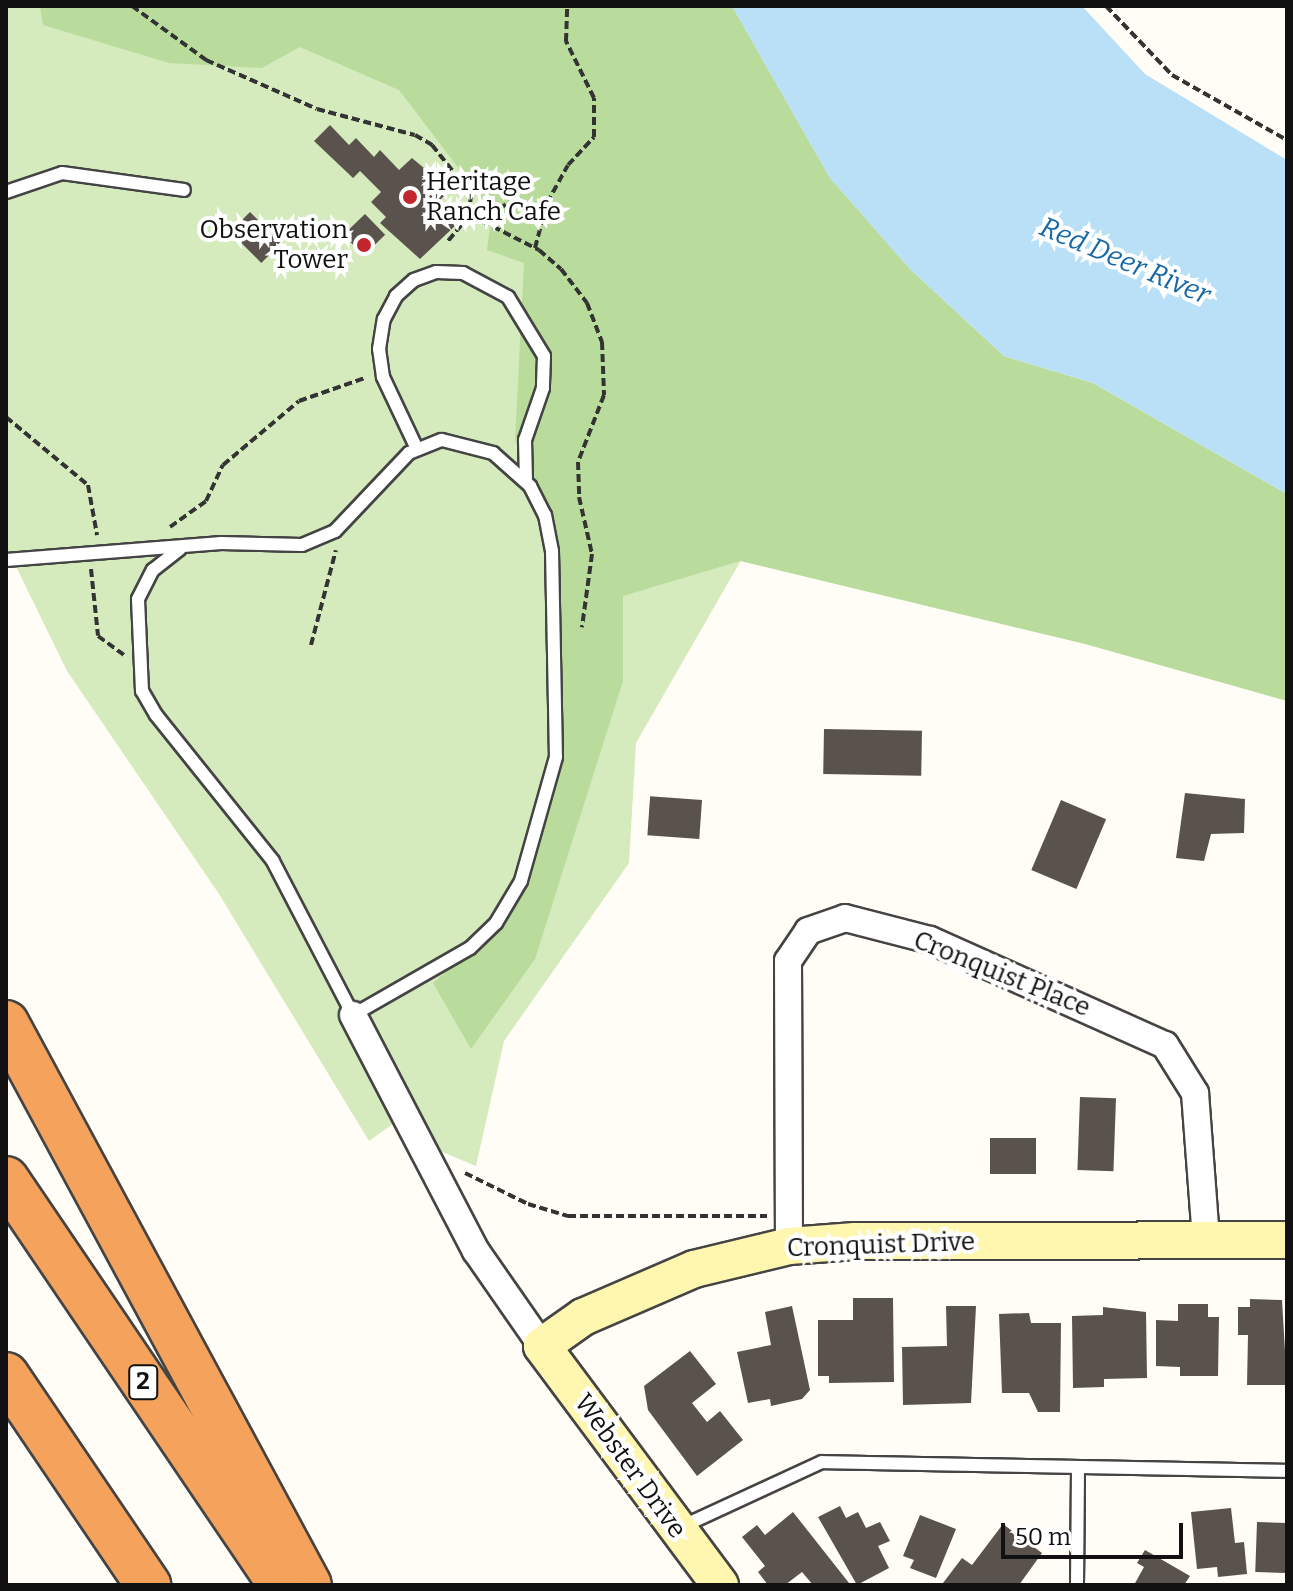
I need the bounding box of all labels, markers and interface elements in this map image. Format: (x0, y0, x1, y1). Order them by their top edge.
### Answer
place label: Heritage Ranch Cafe (426, 166, 561, 228)
marker: Heritage Ranch Cafe (401, 188, 419, 206)
water label: Red Deer River (1035, 210, 1215, 312)
place label: Observation Tower (199, 214, 348, 276)
marker: Observation Tower (355, 236, 373, 254)
street label: Cronquist Place (909, 924, 1095, 1024)
street label: Cronquist Drive (786, 1226, 976, 1264)
road number: 2 (127, 1362, 159, 1402)
street label: Webster Drive (567, 1388, 693, 1544)
scale bar (1005, 1507, 1187, 1557)
text: 50 m (1015, 1523, 1071, 1551)

